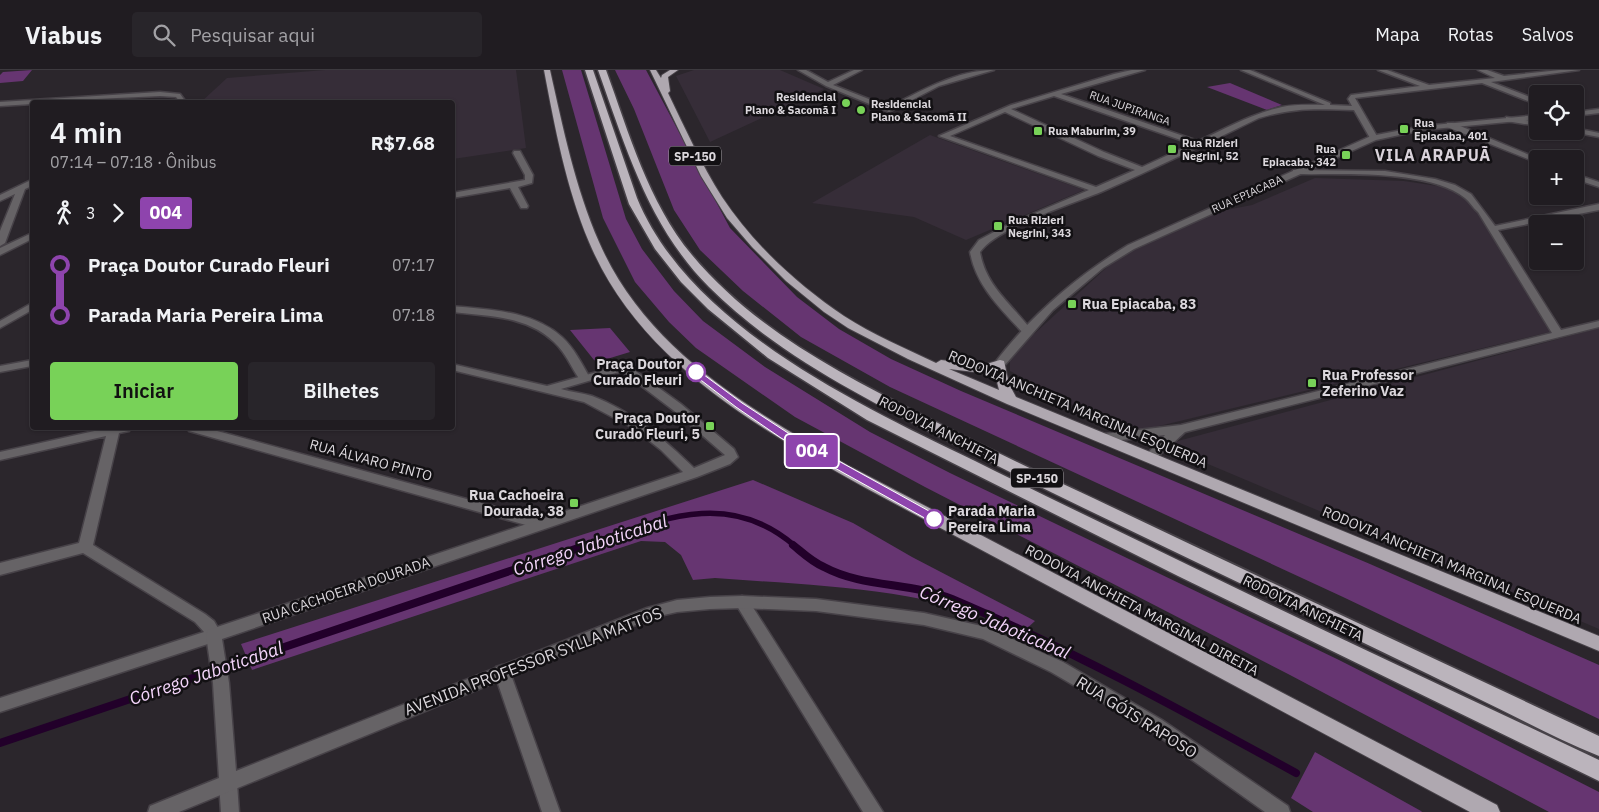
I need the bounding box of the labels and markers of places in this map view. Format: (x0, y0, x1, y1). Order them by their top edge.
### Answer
place label: Residencial Plano & Sacomã I (745, 90, 837, 117)
marker: Residencial Plano & Sacomã I (840, 97, 852, 109)
place label: Residencial Plano & Sacomã II (871, 97, 967, 124)
marker: Residencial Plano & Sacomã II (855, 104, 867, 116)
place label: Rua Epiacaba, 401 (1414, 116, 1488, 143)
marker: Rua Epiacaba, 401 (1398, 123, 1410, 135)
place label: Rua Maburim, 39 (1048, 124, 1136, 138)
marker: Rua Maburim, 39 (1032, 125, 1044, 137)
place label: Rua Rizieri Negrini, 52 (1182, 136, 1239, 163)
place label: Rua Epiacaba, 342 (1262, 142, 1336, 169)
marker: Rua Rizieri Negrini, 52 (1166, 143, 1178, 155)
marker: Rua Epiacaba, 342 (1340, 149, 1352, 161)
place label: Rua Rizieri Negrini, 343 (1008, 213, 1071, 240)
marker: Rua Rizieri Negrini, 343 (992, 220, 1004, 232)
place label: Rua Epiacaba, 83 (1082, 295, 1196, 313)
marker: Rua Epiacaba, 83 (1066, 298, 1078, 310)
place label: Praça Doutor Curado Fleuri (593, 355, 682, 389)
marker: Praça Doutor Curado Fleuri (686, 362, 706, 382)
place label: Rua Professor Zeferino Vaz (1322, 366, 1414, 400)
marker: Rua Professor Zeferino Vaz (1306, 377, 1318, 389)
place label: Praça Doutor Curado Fleuri, 5 (595, 409, 700, 443)
marker: Praça Doutor Curado Fleuri, 5 (704, 420, 716, 432)
place label: Rua Cachoeira Dourada, 38 (469, 486, 564, 520)
marker: Rua Cachoeira Dourada, 38 (568, 497, 580, 509)
place label: Parada Maria Pereira Lima (948, 502, 1035, 536)
marker: Parada Maria Pereira Lima (924, 509, 944, 529)

